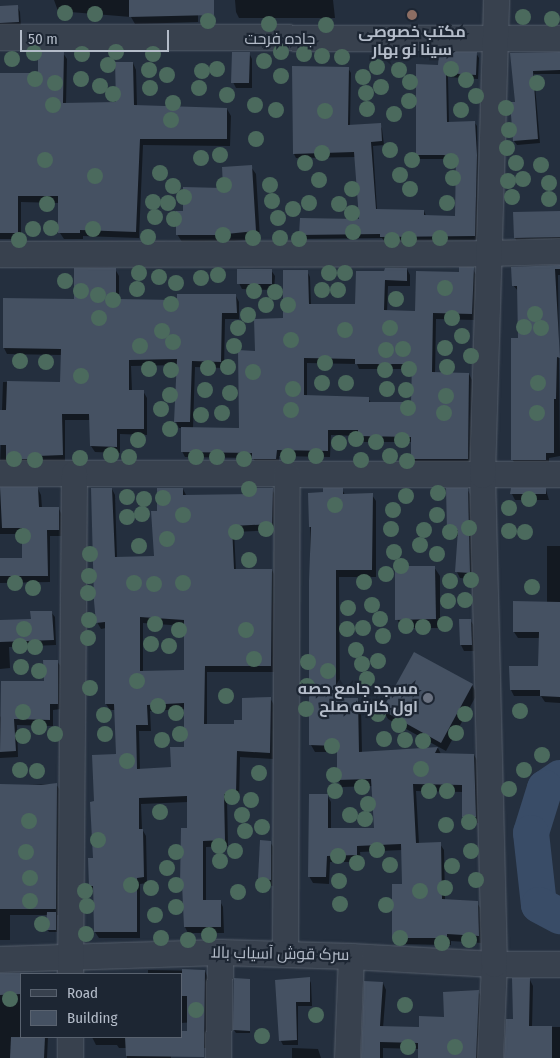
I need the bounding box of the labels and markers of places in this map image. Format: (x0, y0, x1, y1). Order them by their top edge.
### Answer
marker: مکتب خصوصی سینا نو بهار (406, 9, 418, 21)
place label: مکتب خصوصی سینا نو بهار (358, 22, 466, 60)
place label: مسجد جامع حصه اول کارته صلح (298, 679, 418, 717)
marker: مسجد جامع حصه اول کارته صلح (422, 692, 434, 704)

